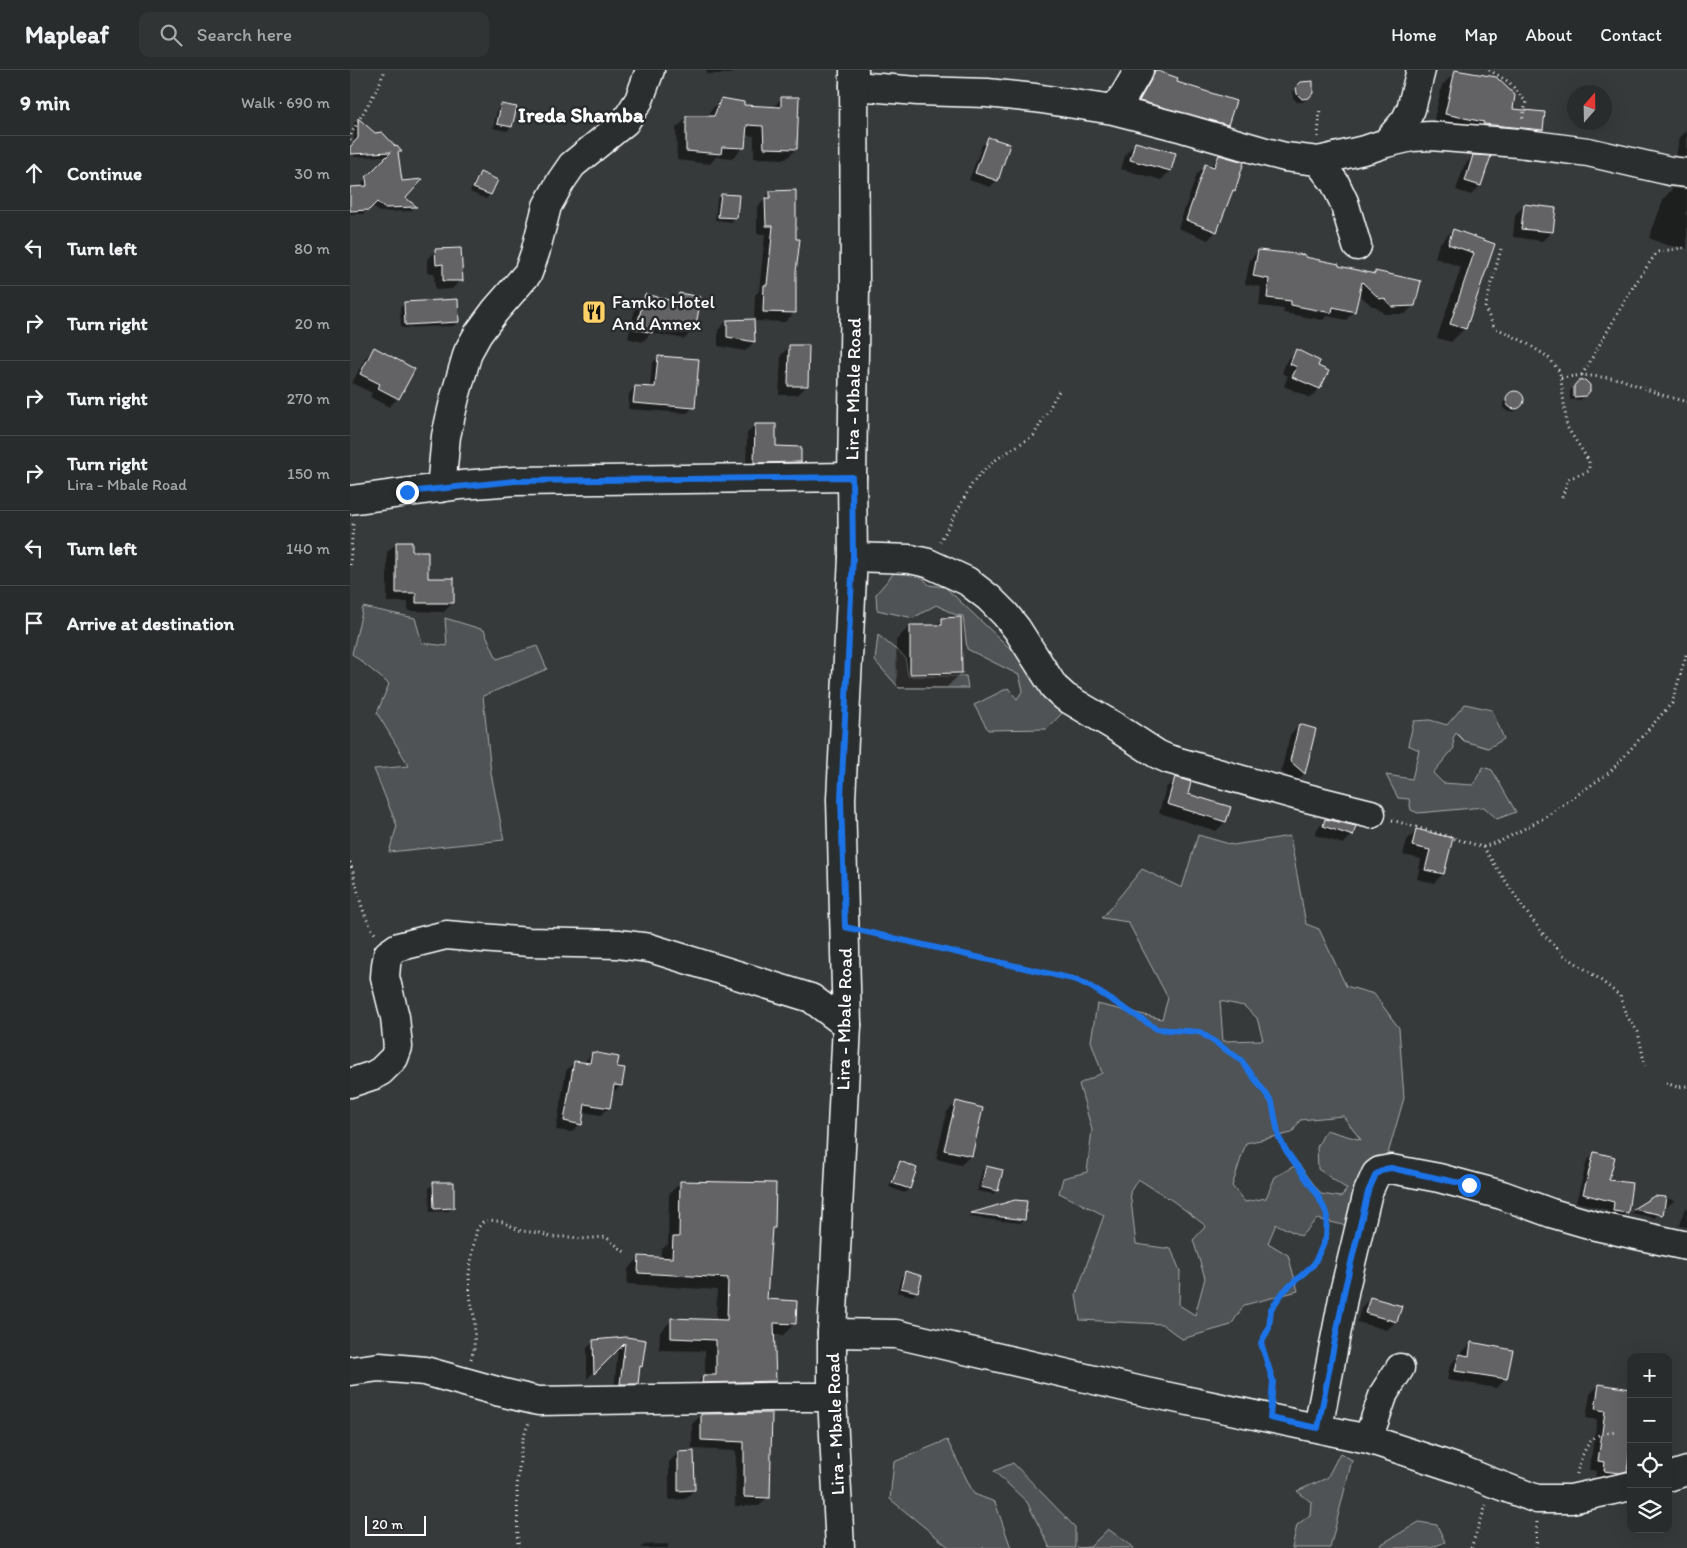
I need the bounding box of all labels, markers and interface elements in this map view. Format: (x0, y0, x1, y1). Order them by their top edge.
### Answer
search box (139, 12, 489, 57)
text: Mapleaf (25, 20, 109, 49)
icon: search (157, 21, 185, 49)
text: Search here (197, 23, 292, 46)
text: Home (1391, 24, 1437, 46)
text: Map (1465, 24, 1498, 46)
text: About (1526, 24, 1572, 46)
text: Contact (1600, 24, 1662, 46)
north arrow (1567, 85, 1612, 130)
text: 9 min (20, 90, 70, 115)
text: Walk · 690 m (241, 93, 330, 112)
district label: Ireda Shamba (518, 102, 645, 127)
icon: ahead (20, 159, 48, 187)
text: Continue (67, 162, 142, 185)
text: 30 m (294, 164, 330, 183)
icon: left (20, 234, 48, 262)
text: Turn left (67, 237, 137, 260)
text: 80 m (294, 239, 330, 258)
place label: Famko Hotel And Annex (612, 290, 716, 335)
restaurant icon: Famko Hotel And Annex (581, 299, 607, 325)
icon: right (20, 309, 48, 337)
text: Turn right (67, 312, 148, 335)
text: 20 m (295, 314, 330, 333)
street label: Lira - Mbale Road (840, 317, 866, 461)
icon: right (20, 384, 48, 412)
text: Turn right (67, 387, 148, 410)
text: 270 m (287, 389, 330, 408)
text: Turn right (67, 452, 148, 475)
icon: right (20, 459, 48, 487)
text: 150 m (287, 464, 330, 483)
text: Lira - Mbale Road (67, 475, 187, 494)
route end (396, 481, 419, 504)
icon: left (20, 534, 48, 562)
text: Turn left (67, 537, 137, 560)
text: 140 m (286, 539, 330, 558)
icon: arrive (20, 609, 48, 637)
text: Arrive at destination (67, 612, 234, 635)
street label: Lira - Mbale Road (831, 947, 857, 1091)
route start (1458, 1174, 1481, 1197)
street label: Lira - Mbale Road (821, 1352, 849, 1496)
map controls (1627, 1353, 1672, 1533)
button: + (1627, 1353, 1672, 1398)
button: − (1627, 1398, 1672, 1443)
button: locate (1627, 1443, 1672, 1488)
button: layers (1627, 1488, 1672, 1533)
scale bar (365, 1513, 426, 1536)
text: 20 m (372, 1516, 403, 1533)

